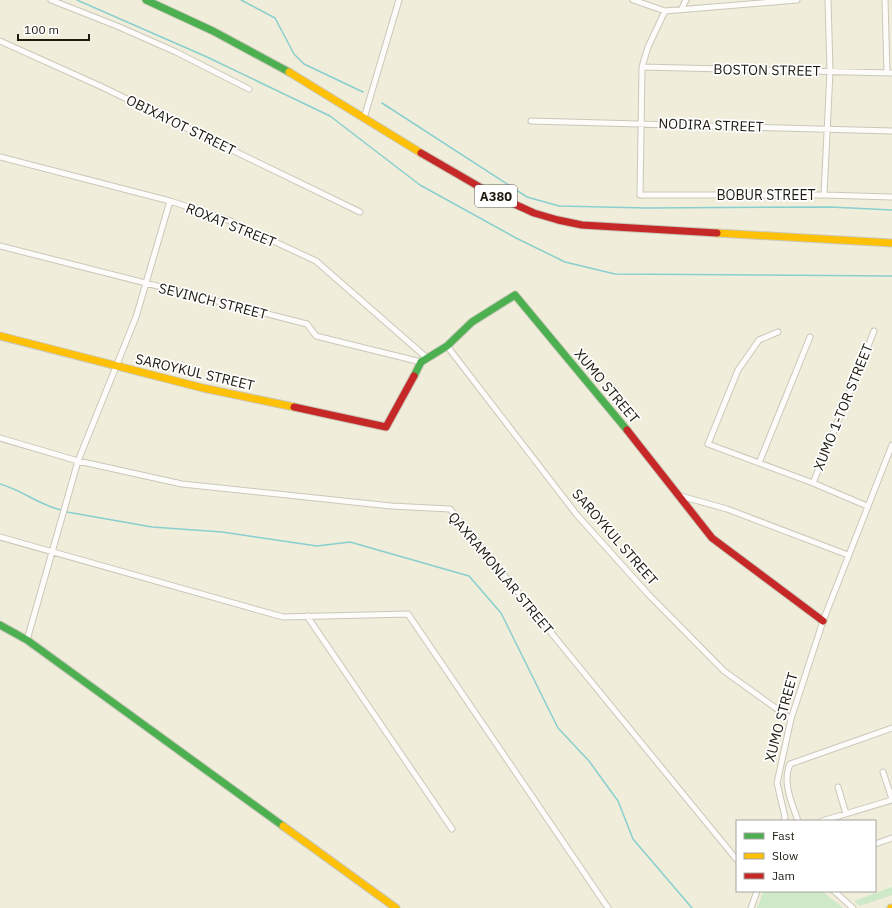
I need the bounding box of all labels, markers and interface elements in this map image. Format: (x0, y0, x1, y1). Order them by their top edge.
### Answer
scale bar (18, 16, 89, 42)
text: 100 m (24, 22, 59, 37)
street label: BOSTON STREET (713, 60, 821, 80)
street label: OBIXAYOT STREET (123, 91, 239, 159)
street label: NODIRA STREET (658, 114, 764, 136)
road number: A380 (475, 185, 517, 207)
street label: BOBUR STREET (716, 186, 816, 204)
street label: ROXAT STREET (183, 199, 279, 251)
street label: SEVINCH STREET (157, 279, 269, 323)
street label: XUMO 1-TOR STREET (809, 341, 877, 473)
street label: XUMO STREET (571, 345, 643, 427)
street label: SAROYKUL STREET (134, 350, 256, 394)
street label: SAROYKUL STREET (568, 485, 662, 589)
street label: QAXRAMONLAR STREET (445, 508, 557, 638)
street label: XUMO STREET (760, 670, 802, 764)
legend (736, 820, 876, 892)
text: Fast (772, 828, 795, 843)
text: Slow (772, 848, 798, 863)
text: Jam (772, 868, 795, 883)

